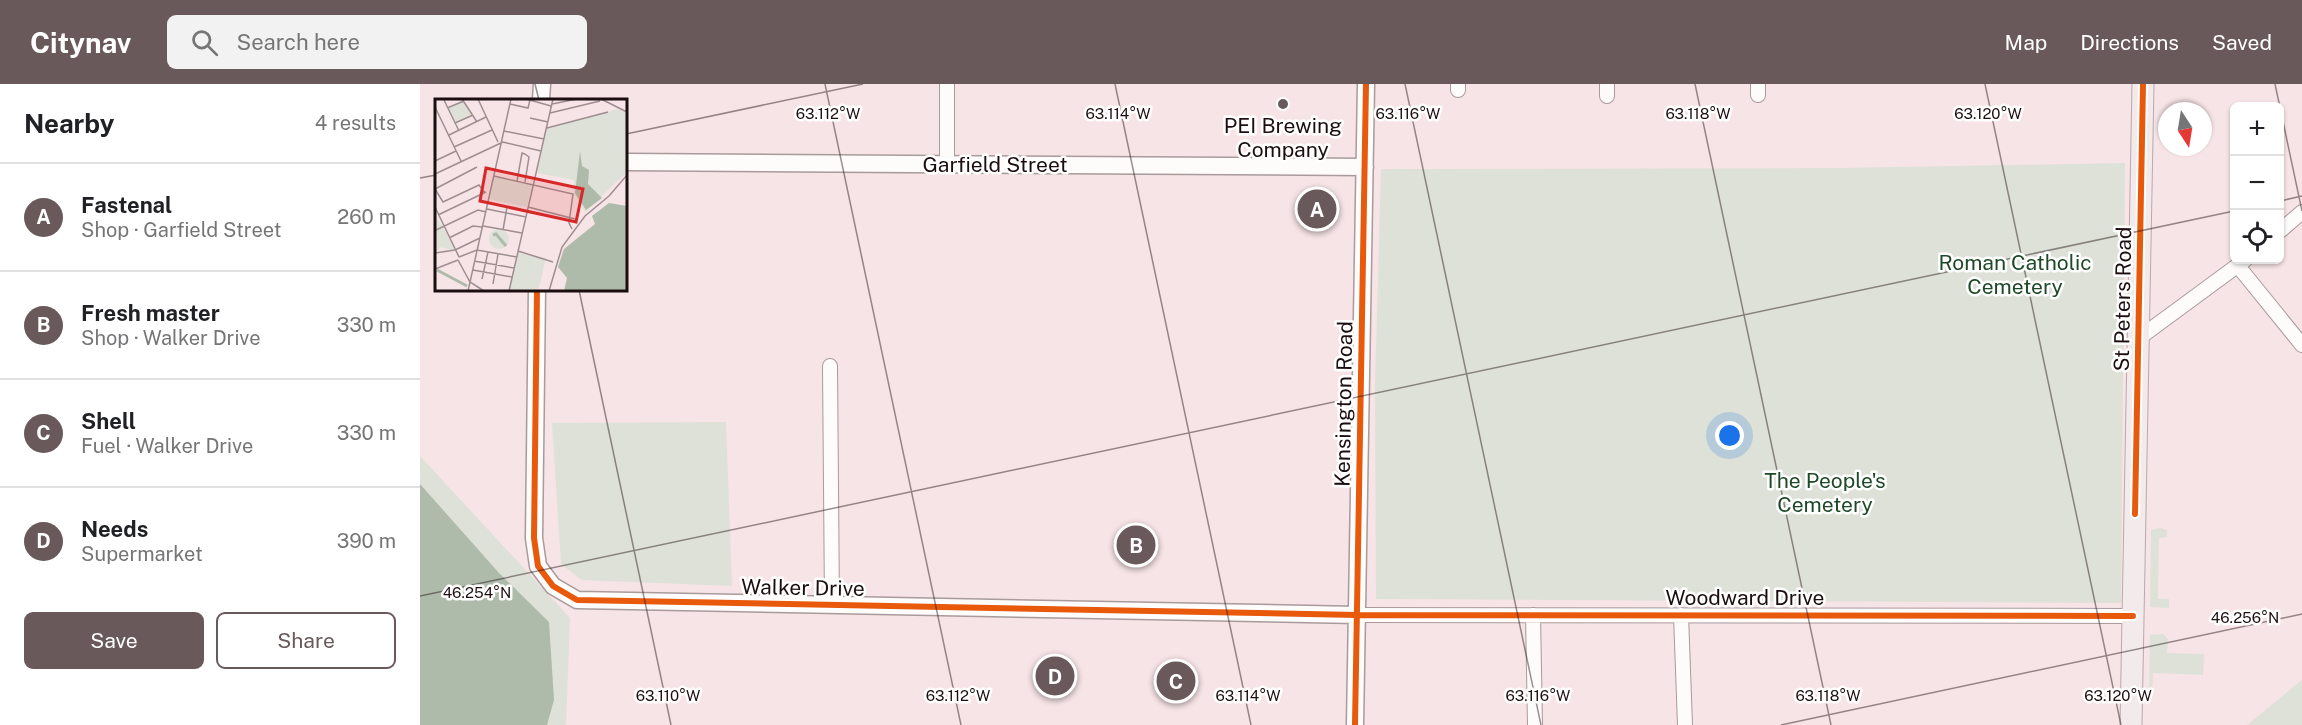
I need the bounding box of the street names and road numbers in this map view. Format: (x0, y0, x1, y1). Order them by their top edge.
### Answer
street label: Garfield Street (922, 152, 1068, 177)
street label: St Peters Road (2109, 226, 2136, 372)
street label: Kensington Road (1330, 321, 1357, 487)
street label: Walker Drive (741, 574, 865, 601)
street label: Woodward Drive (1665, 585, 1825, 610)

